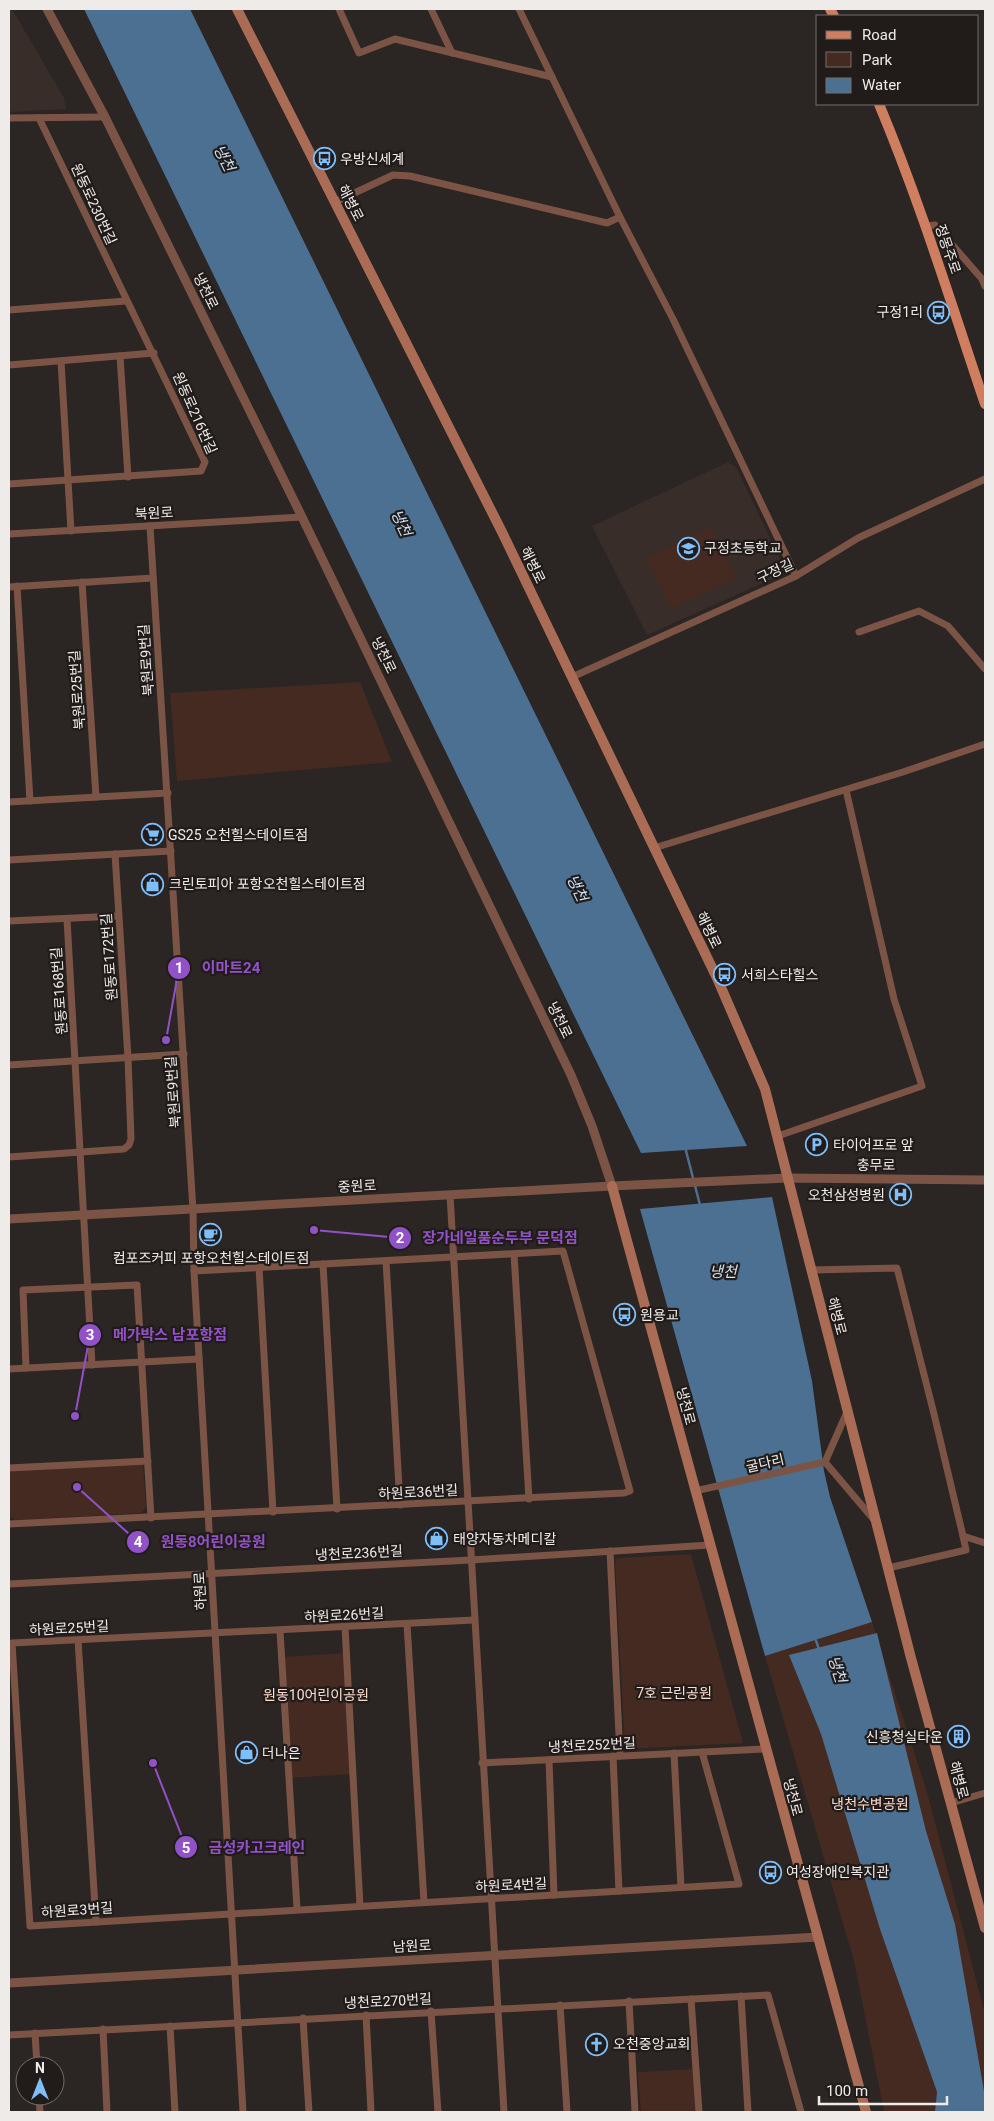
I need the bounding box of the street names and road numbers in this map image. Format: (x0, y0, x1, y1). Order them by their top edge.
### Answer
street label: 원동로230번길 (68, 161, 120, 247)
street label: 해병로 (335, 182, 367, 224)
street label: 정몽주로 (932, 222, 964, 276)
street label: 냉천로 (190, 270, 222, 312)
street label: 원동로216번길 (170, 370, 220, 456)
street label: 북원로 (134, 504, 174, 522)
street label: 해병로 (517, 544, 549, 586)
street label: 구정길 (754, 556, 796, 586)
street label: 북원로9번길 (135, 623, 157, 697)
street label: 냉천로 (368, 634, 400, 676)
street label: 북원로25번길 (66, 649, 88, 731)
street label: 해병로 (693, 909, 725, 951)
street label: 원동로172번길 (98, 913, 120, 1001)
street label: 원동로168번길 (48, 947, 70, 1035)
street label: 냉천로 (544, 999, 576, 1041)
street label: 북원로9번길 (162, 1055, 184, 1129)
street label: 충무로 (857, 1157, 895, 1173)
street label: 중원로 (337, 1177, 377, 1195)
street label: 해병로 (824, 1295, 850, 1337)
street label: 냉천로 (673, 1385, 699, 1427)
street label: 굴다리 (744, 1451, 786, 1475)
street label: 하원로36번길 (378, 1482, 458, 1502)
street label: 냉천로236번길 (315, 1543, 403, 1563)
street label: 하원로 (191, 1571, 209, 1611)
street label: 하원로26번길 (304, 1605, 384, 1625)
street label: 하원로25번길 (29, 1618, 109, 1638)
street label: 냉천로252번길 (548, 1735, 636, 1755)
street label: 해병로 (946, 1759, 972, 1801)
street label: 냉천로 (780, 1776, 806, 1818)
street label: 하원로4번길 (474, 1875, 548, 1895)
street label: 하원로3번길 (40, 1899, 114, 1921)
street label: 남원로 (392, 1937, 432, 1955)
street label: 냉천로270번길 (344, 1991, 432, 2011)

